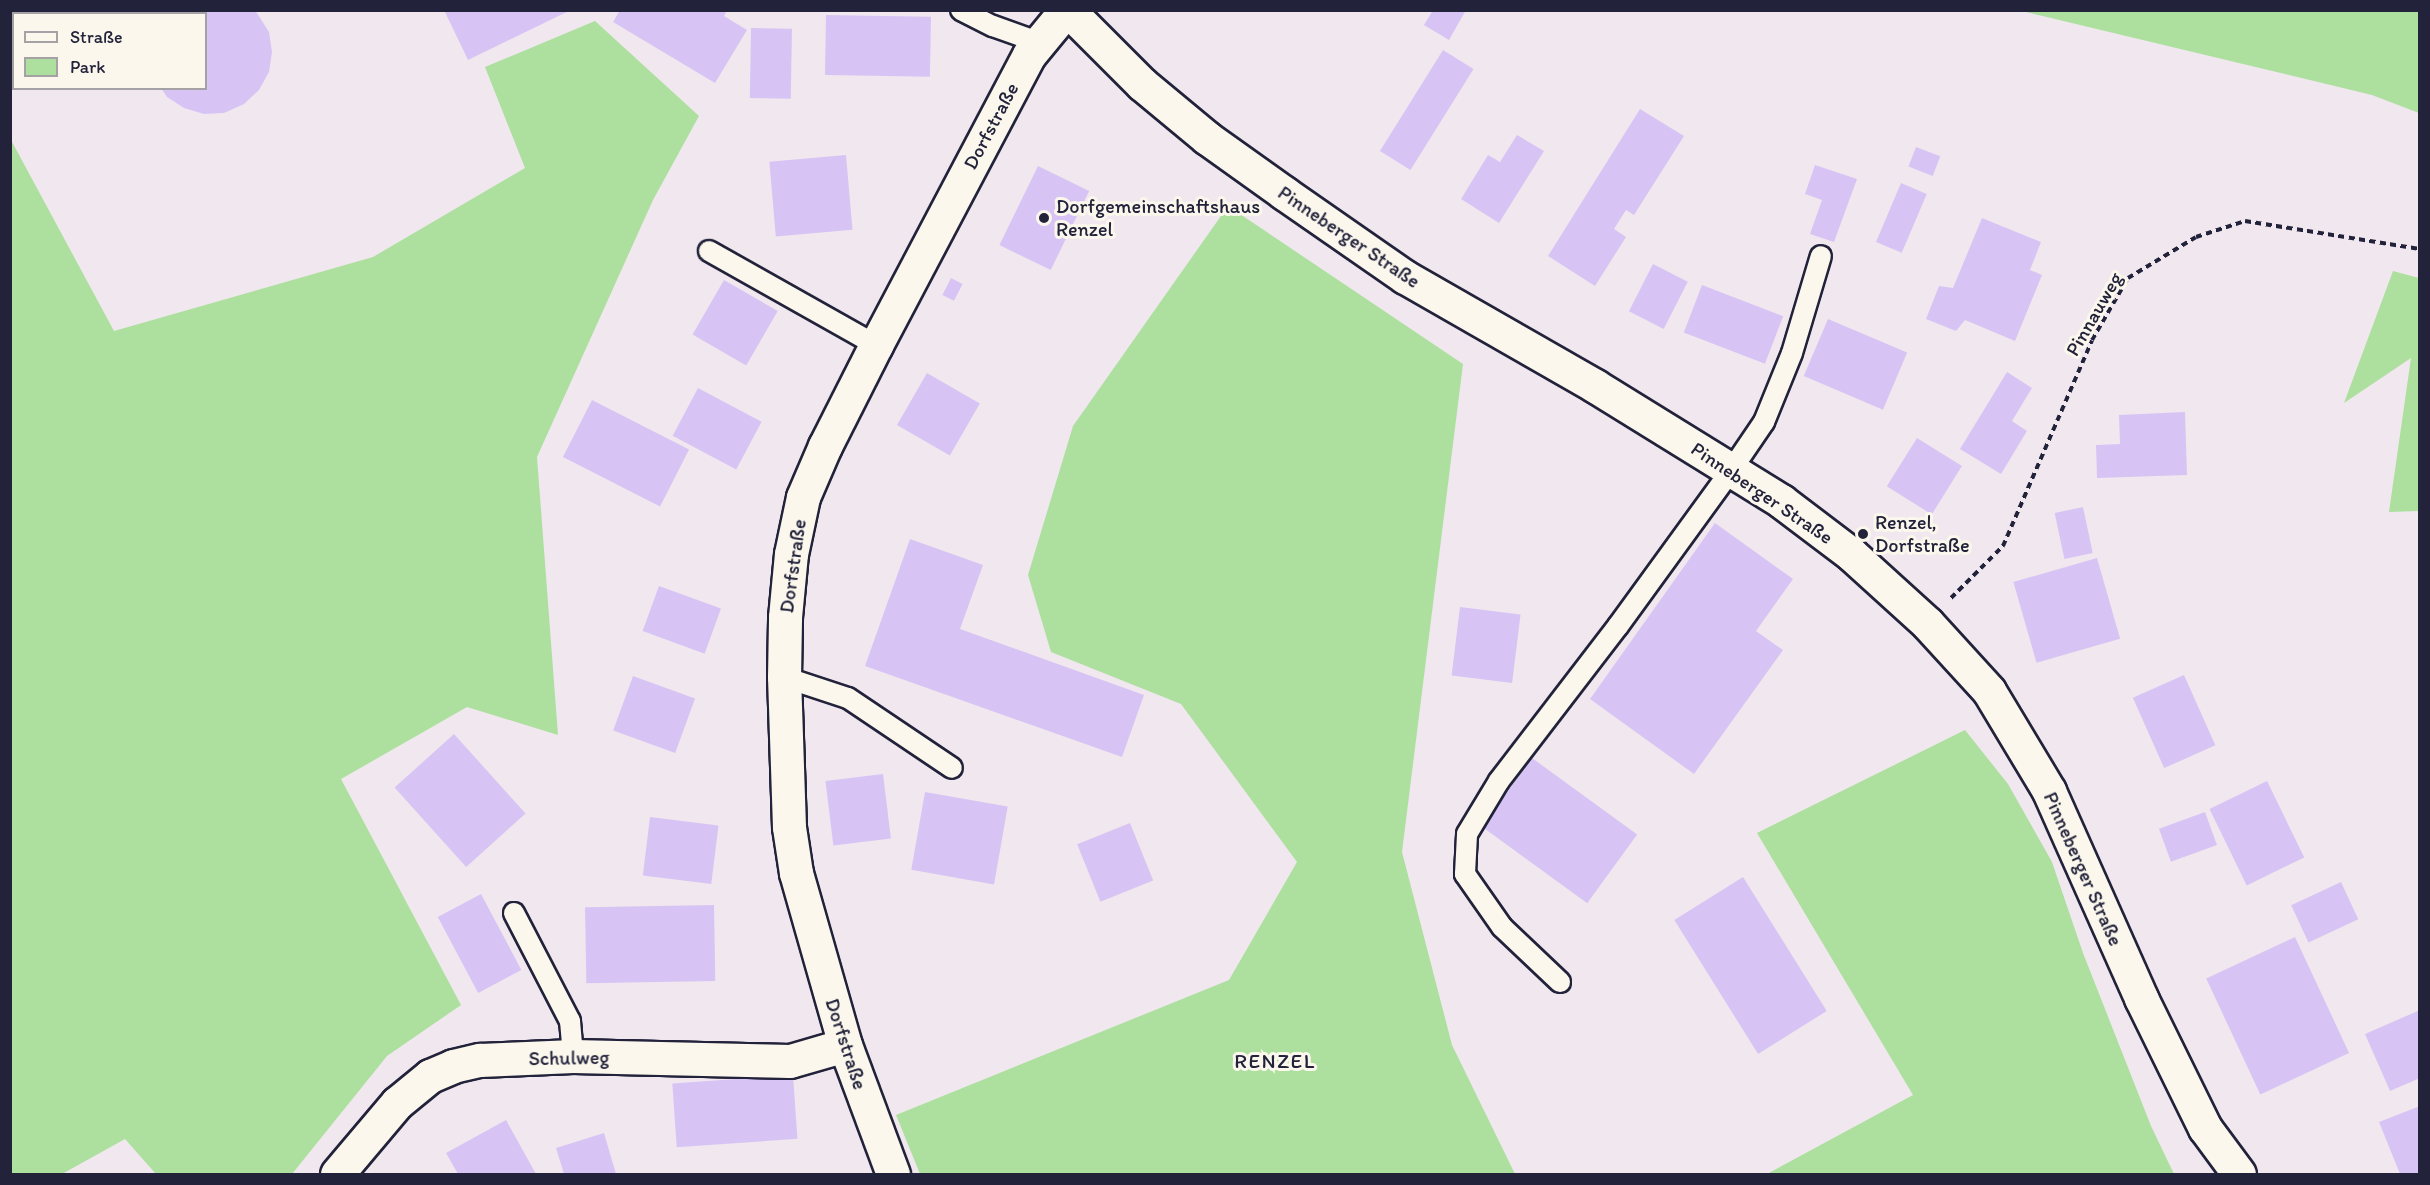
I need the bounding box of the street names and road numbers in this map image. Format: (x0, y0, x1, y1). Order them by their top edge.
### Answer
street label: Dorfstraße (958, 79, 1024, 173)
street label: Pinneberger Straße (1273, 180, 1425, 294)
street label: Pinnauweg (2060, 268, 2128, 360)
street label: Pinneberger Straße (1686, 436, 1838, 550)
street label: Dorfstraße (775, 517, 811, 615)
street label: Pinneberger Straße (2038, 788, 2128, 950)
street label: Dorfstraße (820, 995, 872, 1093)
street label: Schulweg (528, 1045, 610, 1071)

